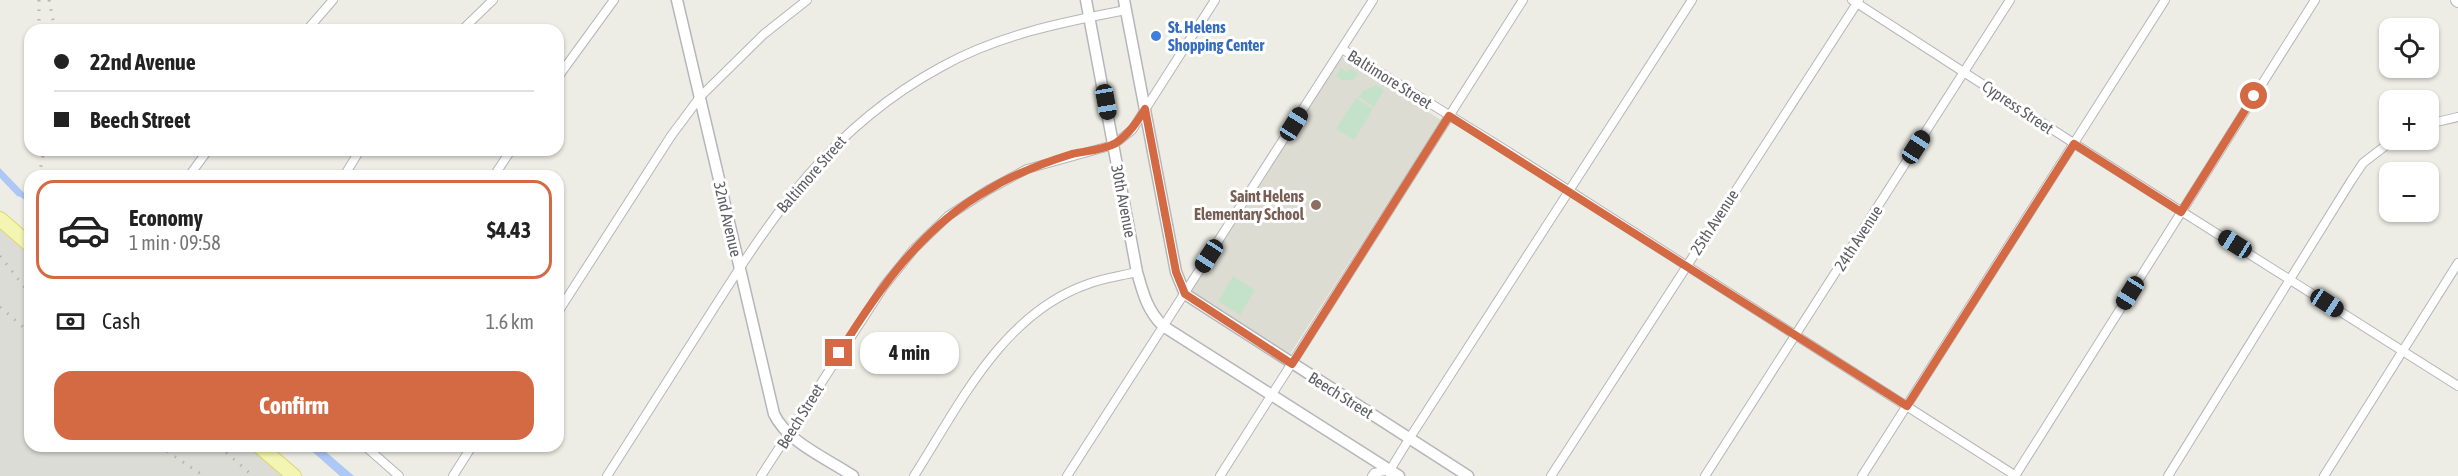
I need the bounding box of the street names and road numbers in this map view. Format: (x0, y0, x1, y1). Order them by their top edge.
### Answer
street label: Baltimore Street (1345, 46, 1436, 112)
street label: Cypress Street (1978, 77, 2057, 138)
street label: Baltimore Street (773, 132, 849, 216)
street label: 30th Avenue (1108, 163, 1140, 239)
street label: 32nd Avenue (711, 180, 745, 258)
street label: 25th Avenue (1686, 186, 1742, 258)
street label: 24th Avenue (1830, 202, 1886, 274)
street label: Beech Street (1305, 368, 1377, 422)
street label: Beech Street (773, 380, 827, 452)

